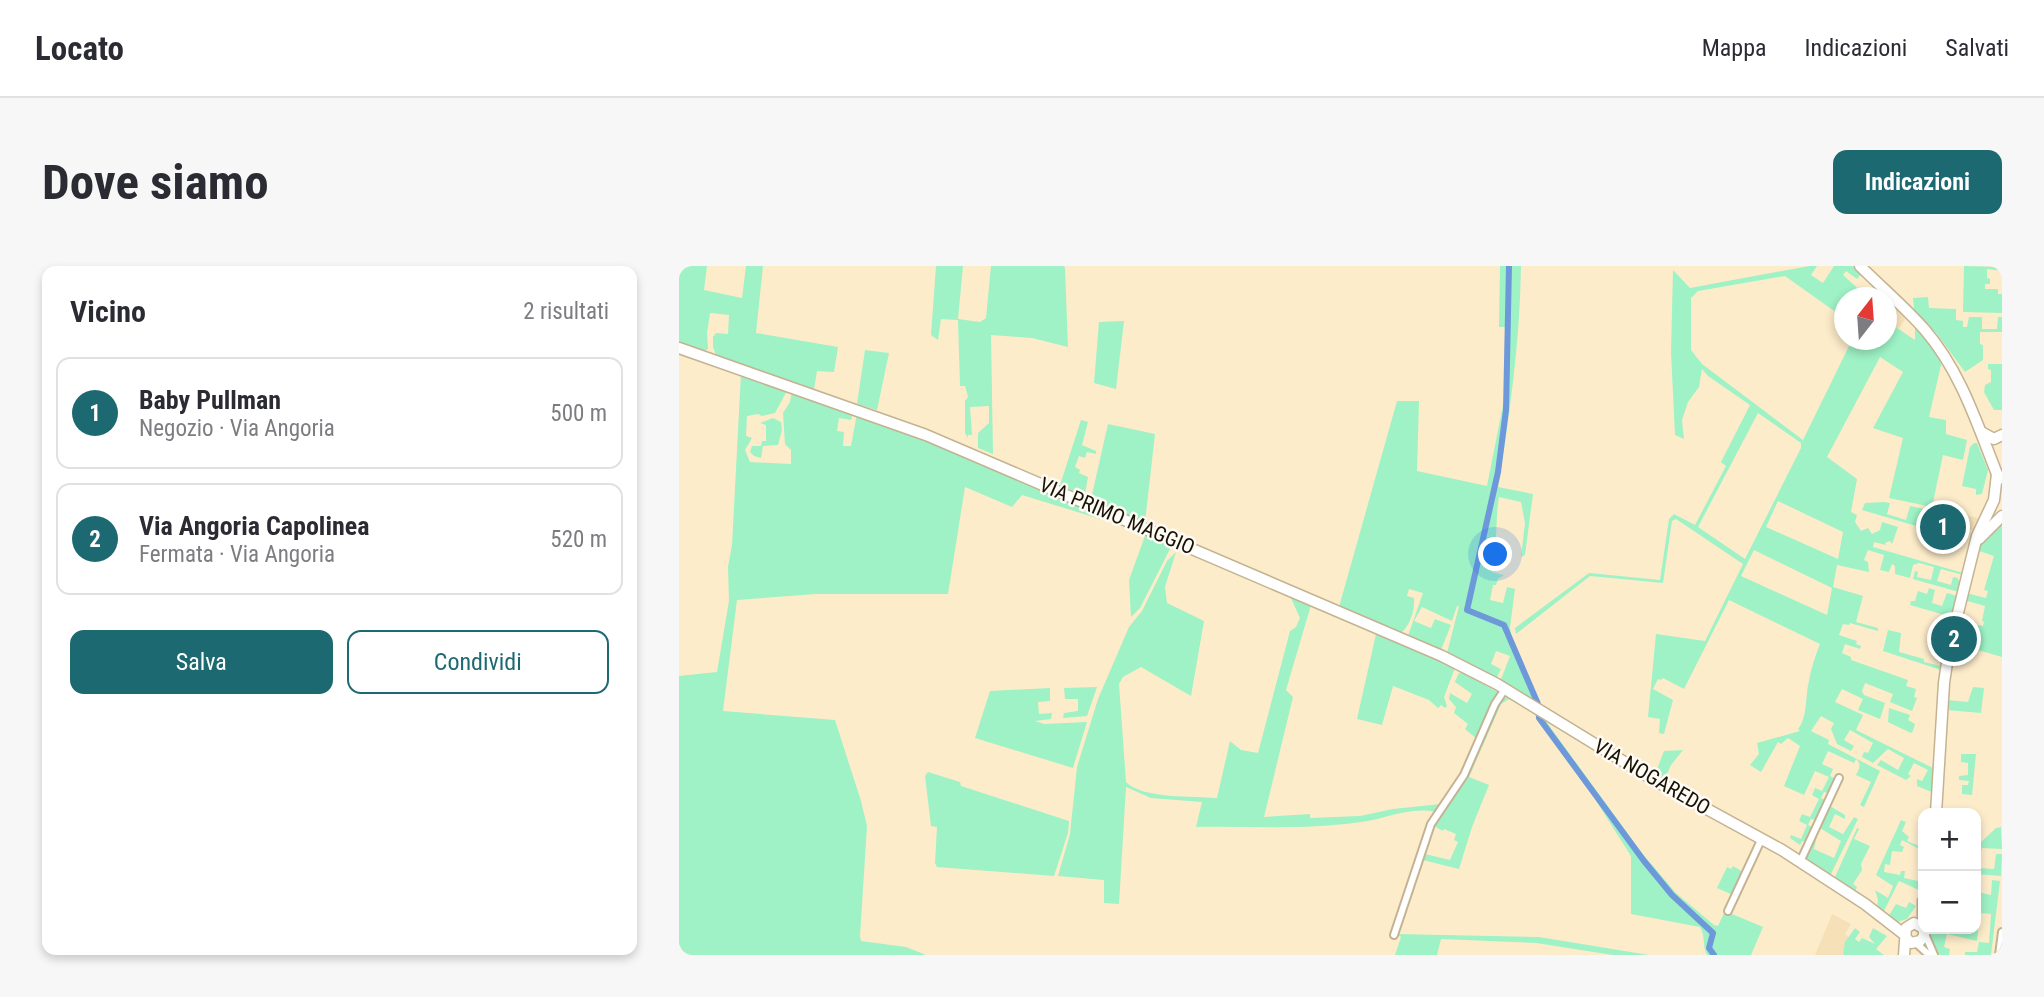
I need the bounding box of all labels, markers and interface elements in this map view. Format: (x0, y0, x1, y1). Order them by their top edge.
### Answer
text: Locato (35, 29, 124, 68)
text: Mappa (1702, 34, 1767, 62)
text: Indicazioni (1805, 34, 1907, 62)
text: Salvati (1945, 34, 2009, 62)
button: Indicazioni (1833, 150, 2002, 214)
text: Dove siamo (42, 154, 269, 211)
north arrow (1834, 287, 1897, 350)
text: Vicino (70, 294, 146, 329)
text: 2 risultati (523, 298, 609, 325)
text: Baby Pullman (139, 385, 281, 415)
text: 1 (89, 400, 101, 427)
text: 500 m (550, 400, 607, 427)
text: Negozio · Via Angoria (139, 415, 335, 442)
street label: VIA PRIMO MAGGIO (1036, 472, 1198, 560)
pin: 1 (1920, 501, 1966, 553)
text: Via Angoria Capolinea (139, 511, 369, 541)
text: 2 (89, 526, 101, 553)
text: 520 m (550, 526, 607, 553)
your location (1478, 537, 1512, 571)
text: Fermata · Via Angoria (139, 541, 335, 568)
pin: 2 (1931, 613, 1977, 665)
button: Salva (70, 630, 333, 694)
button: Condividi (347, 630, 609, 694)
street label: VIA NOGAREDO (1589, 734, 1715, 820)
map controls (1918, 808, 1981, 934)
button: + (1918, 808, 1981, 871)
button: − (1918, 871, 1981, 934)

